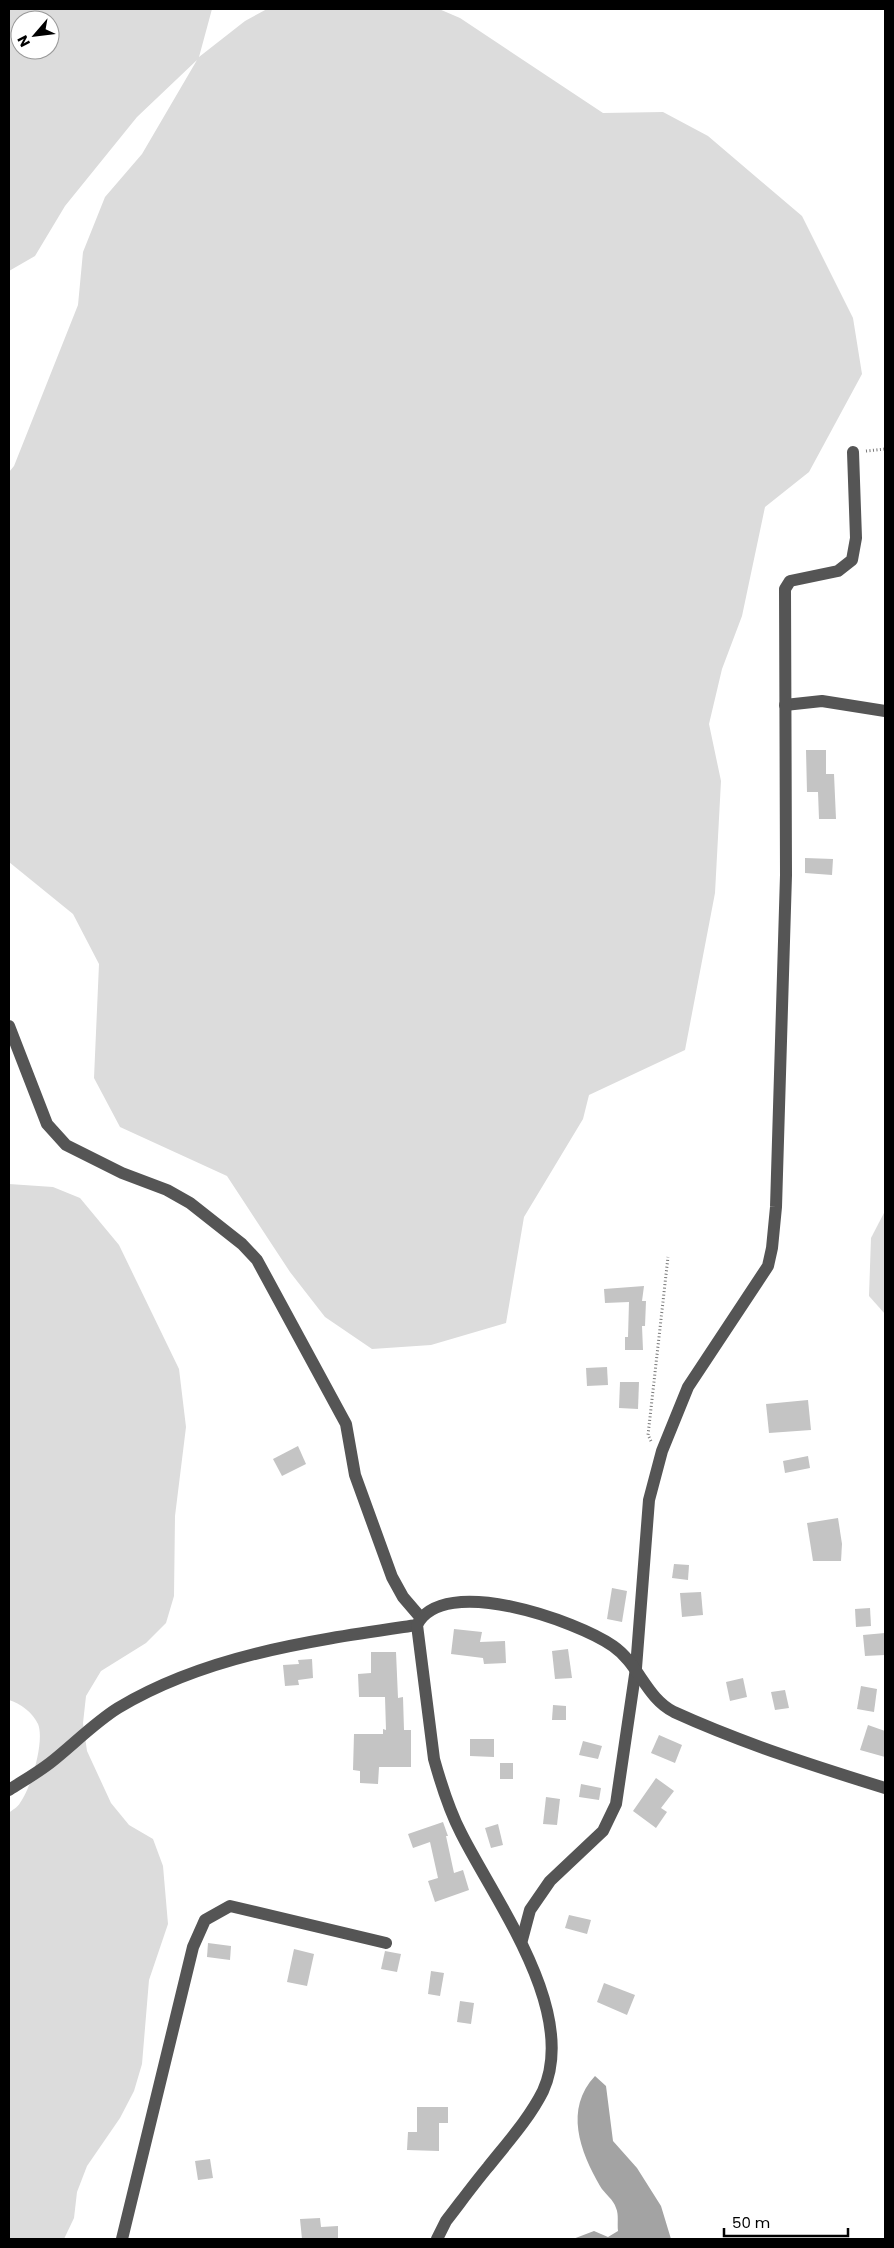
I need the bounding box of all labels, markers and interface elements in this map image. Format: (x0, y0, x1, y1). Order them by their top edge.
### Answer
north arrow (10, 10, 60, 60)
text: N (12, 32, 35, 50)
scale bar (724, 2206, 848, 2238)
text: 50 m (732, 2212, 770, 2233)

